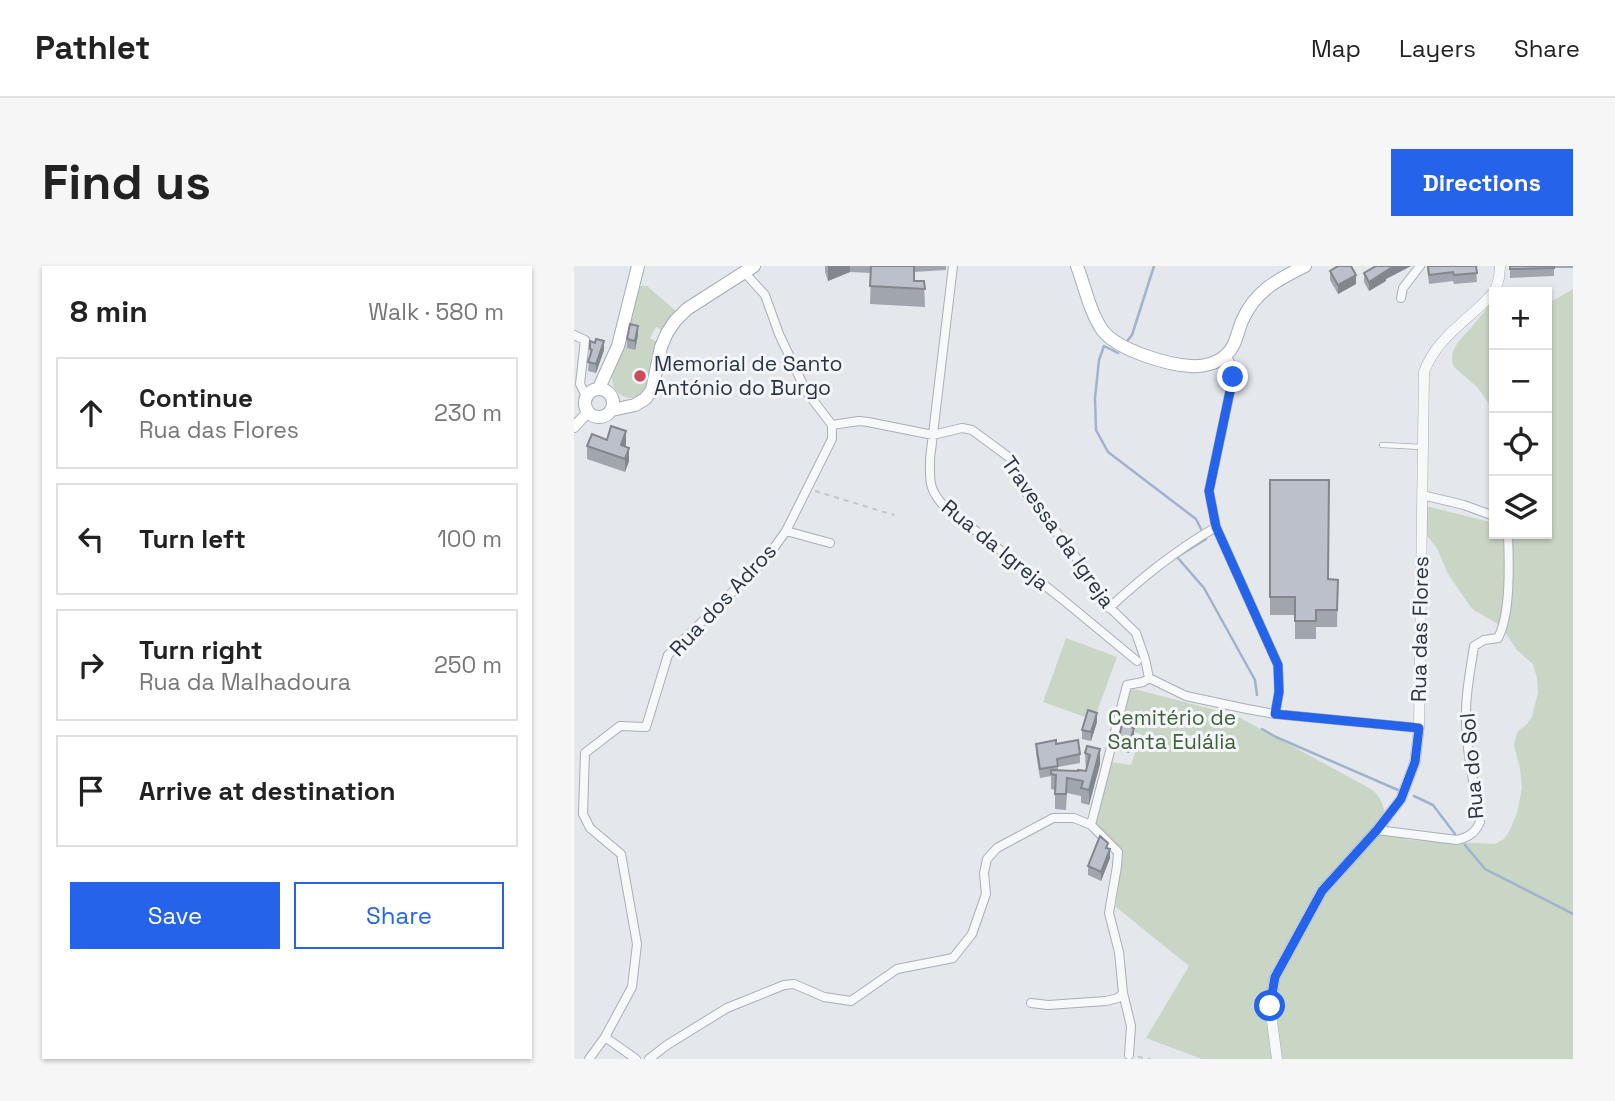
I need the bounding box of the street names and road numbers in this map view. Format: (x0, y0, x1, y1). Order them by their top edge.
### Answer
street label: Travessa da Igreja (996, 450, 1121, 613)
street label: Rua da Igreja (936, 493, 1054, 596)
street label: Rua dos Adros (663, 538, 782, 662)
street label: Rua das Flores (1405, 556, 1434, 702)
street label: Rua do Sol (1453, 712, 1490, 820)

